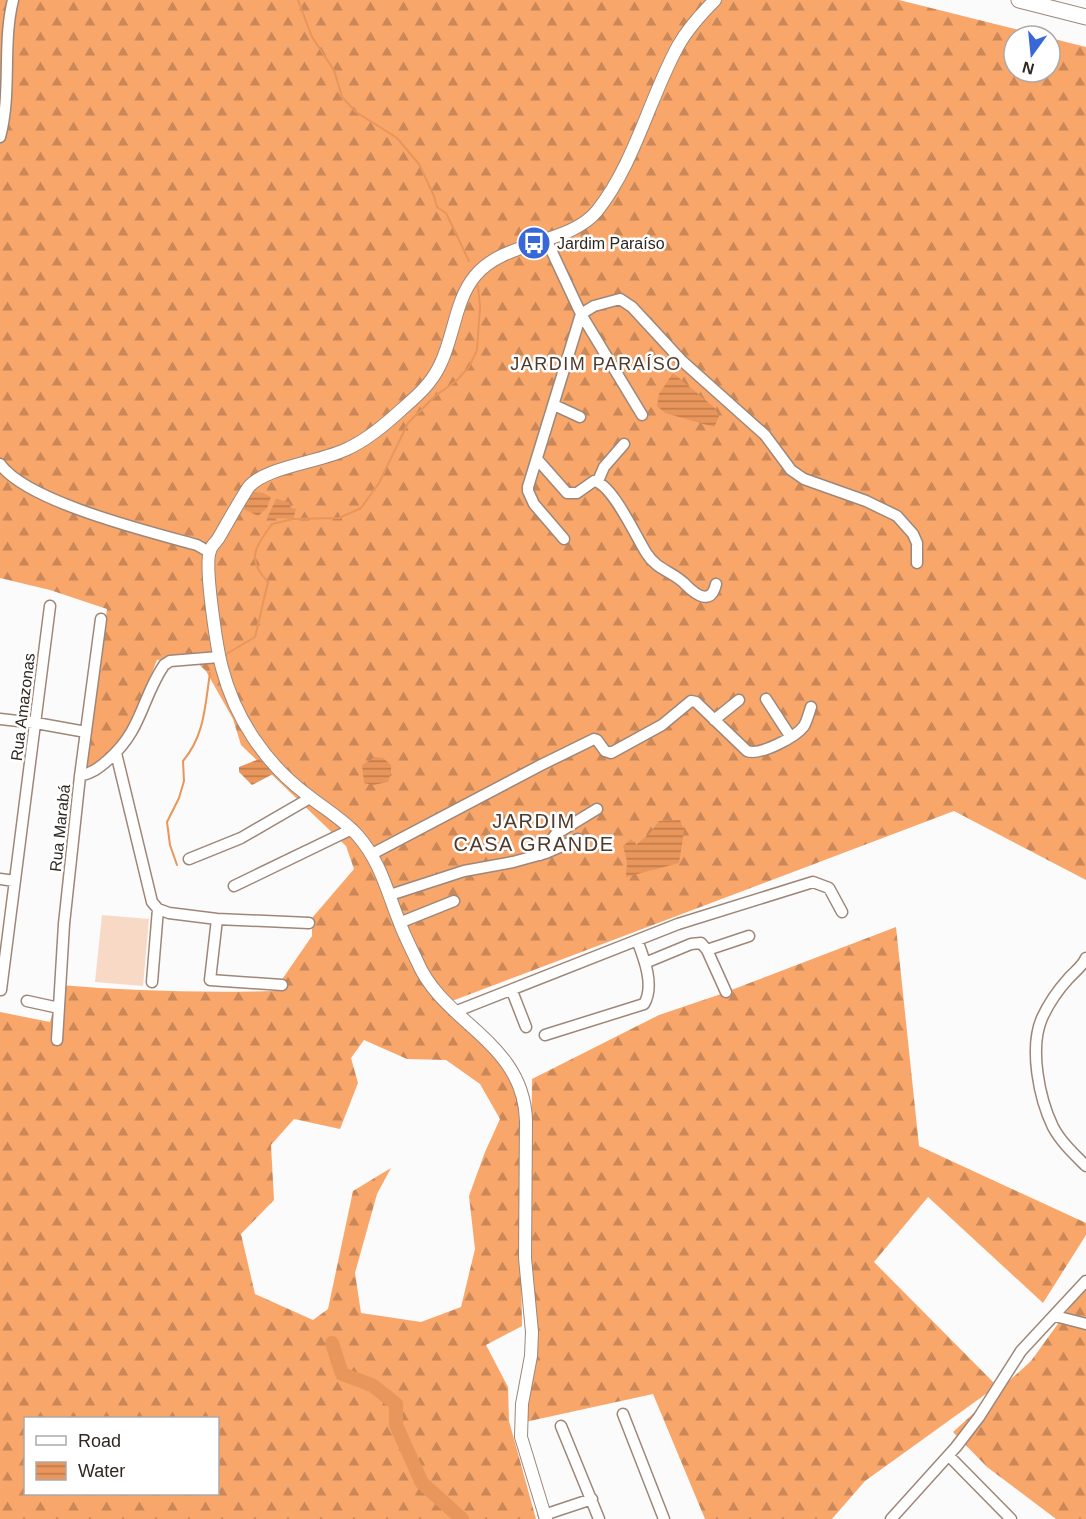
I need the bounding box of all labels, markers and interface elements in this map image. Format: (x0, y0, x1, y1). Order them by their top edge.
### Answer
north arrow (1002, 24, 1062, 84)
text: N (1020, 58, 1036, 78)
bus stop icon: Jardim Paraíso (516, 225, 552, 261)
place label: Jardim Paraíso (557, 235, 665, 252)
district label: JARDIM PARAÍSO (510, 354, 682, 374)
street label: Rua Amazonas (8, 652, 38, 762)
street label: Rua Marabá (47, 783, 73, 873)
district label: JARDIM CASA GRANDE (454, 810, 614, 855)
legend (24, 1417, 219, 1495)
text: Road (78, 1431, 121, 1451)
text: Water (78, 1461, 125, 1481)

